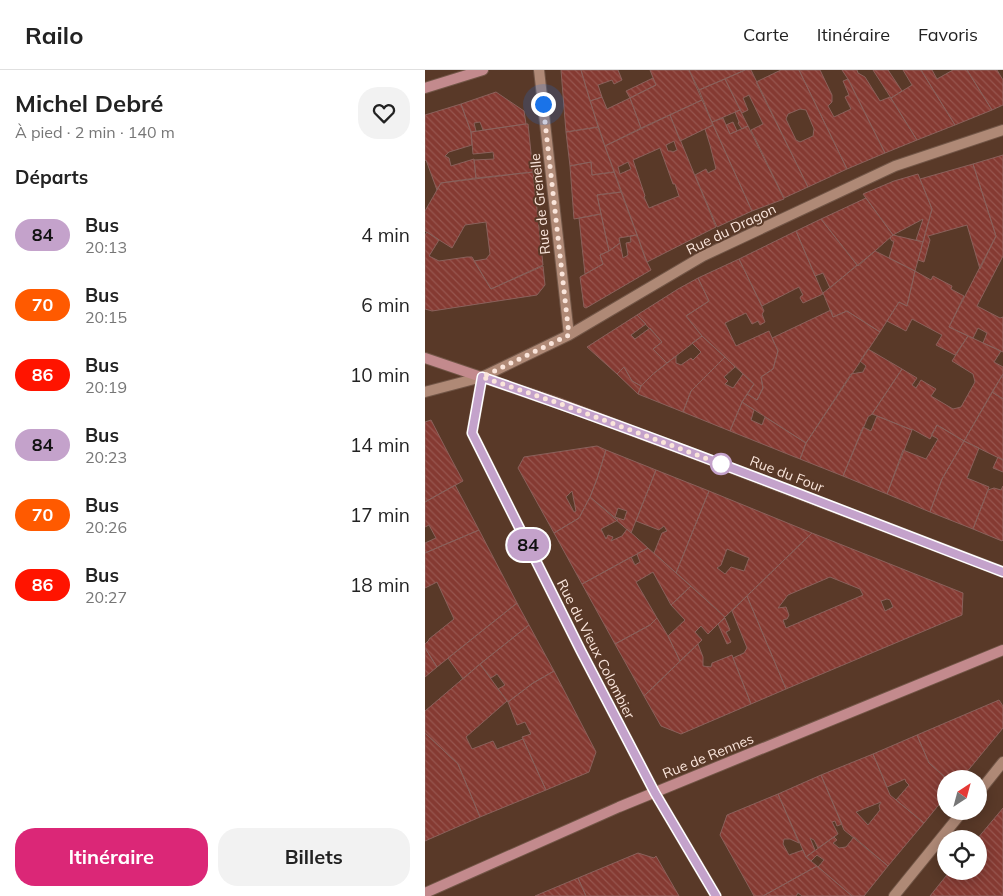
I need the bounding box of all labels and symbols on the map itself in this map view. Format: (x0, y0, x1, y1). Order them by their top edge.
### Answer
your location (531, 92, 556, 117)
street label: Rue de Grenelle (526, 153, 554, 255)
street label: Rue du Dragon (683, 199, 779, 259)
street label: Rue du Four (747, 452, 827, 497)
unlabelled marker (710, 453, 732, 475)
line badge: 84 (505, 529, 551, 561)
street label: Rue du Vieux Colombier (553, 576, 639, 723)
street label: Rue de Rennes (660, 730, 756, 782)
north arrow (937, 770, 987, 820)

